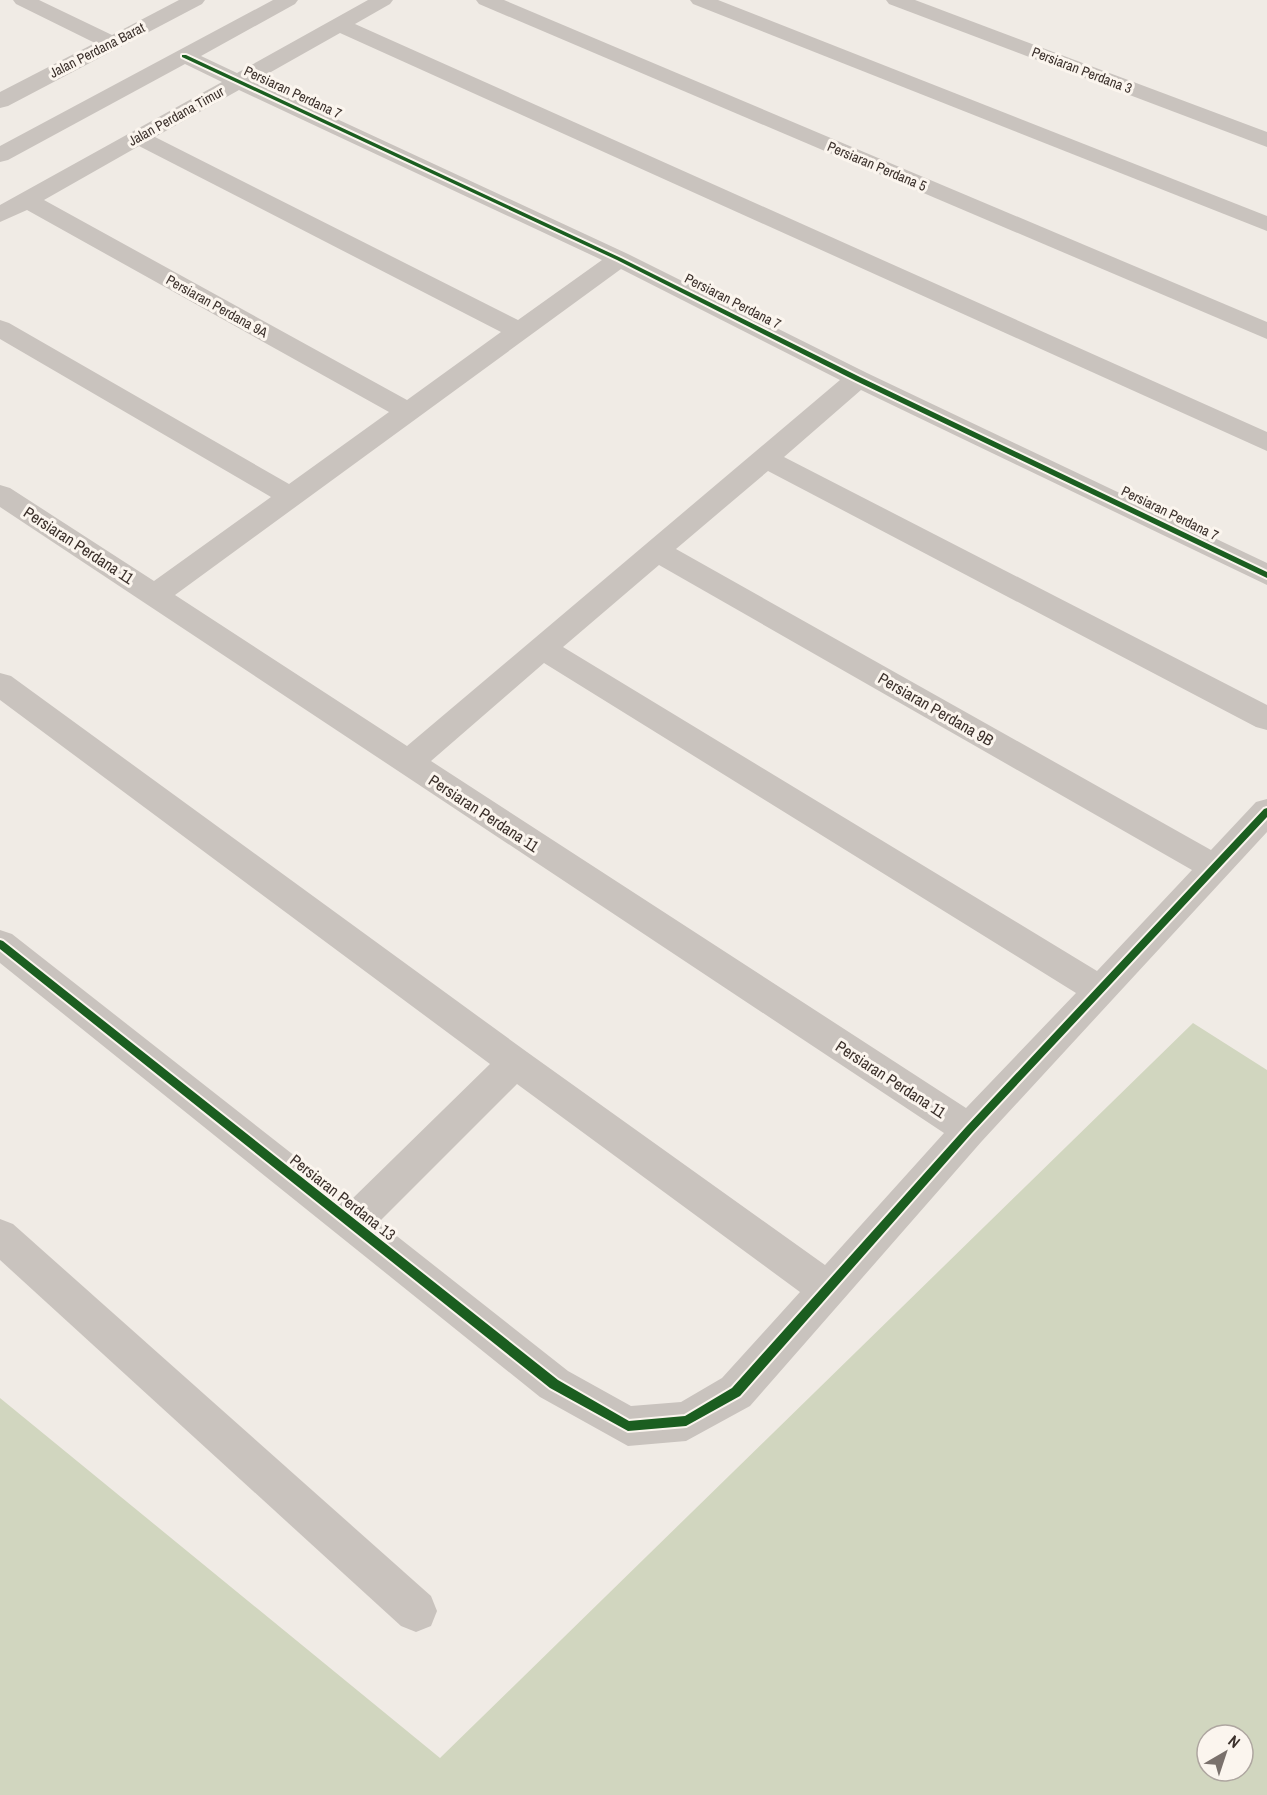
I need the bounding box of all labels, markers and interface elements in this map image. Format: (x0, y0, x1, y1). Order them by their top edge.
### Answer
street label: Jalan Perdana Barat (46, 18, 148, 82)
street label: Persiaran Perdana 3 (1029, 43, 1135, 97)
street label: Persiaran Perdana 7 (241, 61, 345, 123)
street label: Jalan Perdana Timur (125, 82, 227, 150)
street label: Persiaran Perdana 5 (825, 137, 929, 195)
street label: Persiaran Perdana 7 (682, 269, 784, 333)
street label: Persiaran Perdana 9A (163, 271, 271, 342)
street label: Persiaran Perdana 7 (1118, 482, 1222, 544)
street label: Persiaran Perdana 11 (20, 501, 139, 589)
street label: Persiaran Perdana 9B (874, 667, 998, 751)
street label: Persiaran Perdana 11 (425, 769, 544, 857)
street label: Persiaran Perdana 11 (832, 1035, 951, 1123)
street label: Persiaran Perdana 13 (286, 1149, 400, 1245)
north arrow (1195, 1723, 1255, 1783)
text: N (1224, 1730, 1245, 1753)

